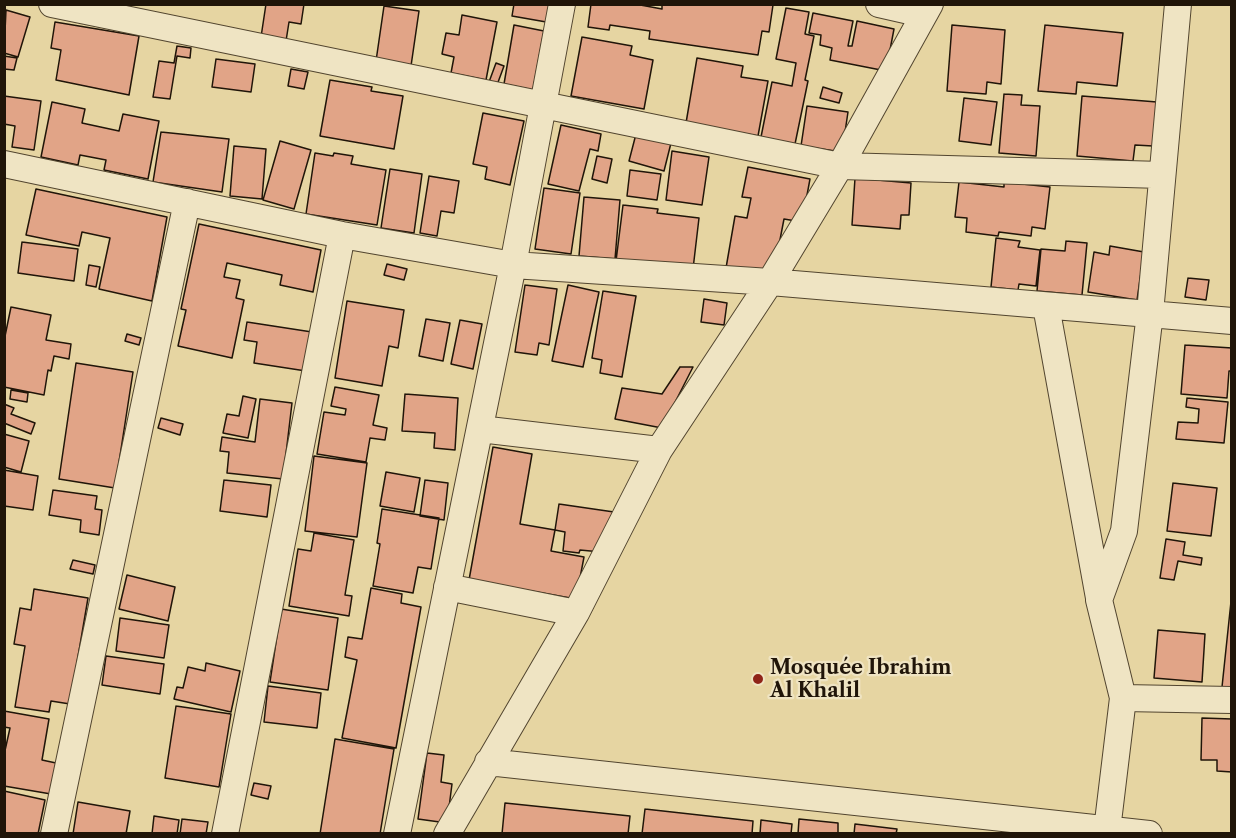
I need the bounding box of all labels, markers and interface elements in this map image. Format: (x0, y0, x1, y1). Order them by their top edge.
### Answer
place label: Mosquée Ibrahim Al Khalil (770, 656, 951, 703)
marker: Mosquée Ibrahim Al Khalil (751, 672, 765, 686)

